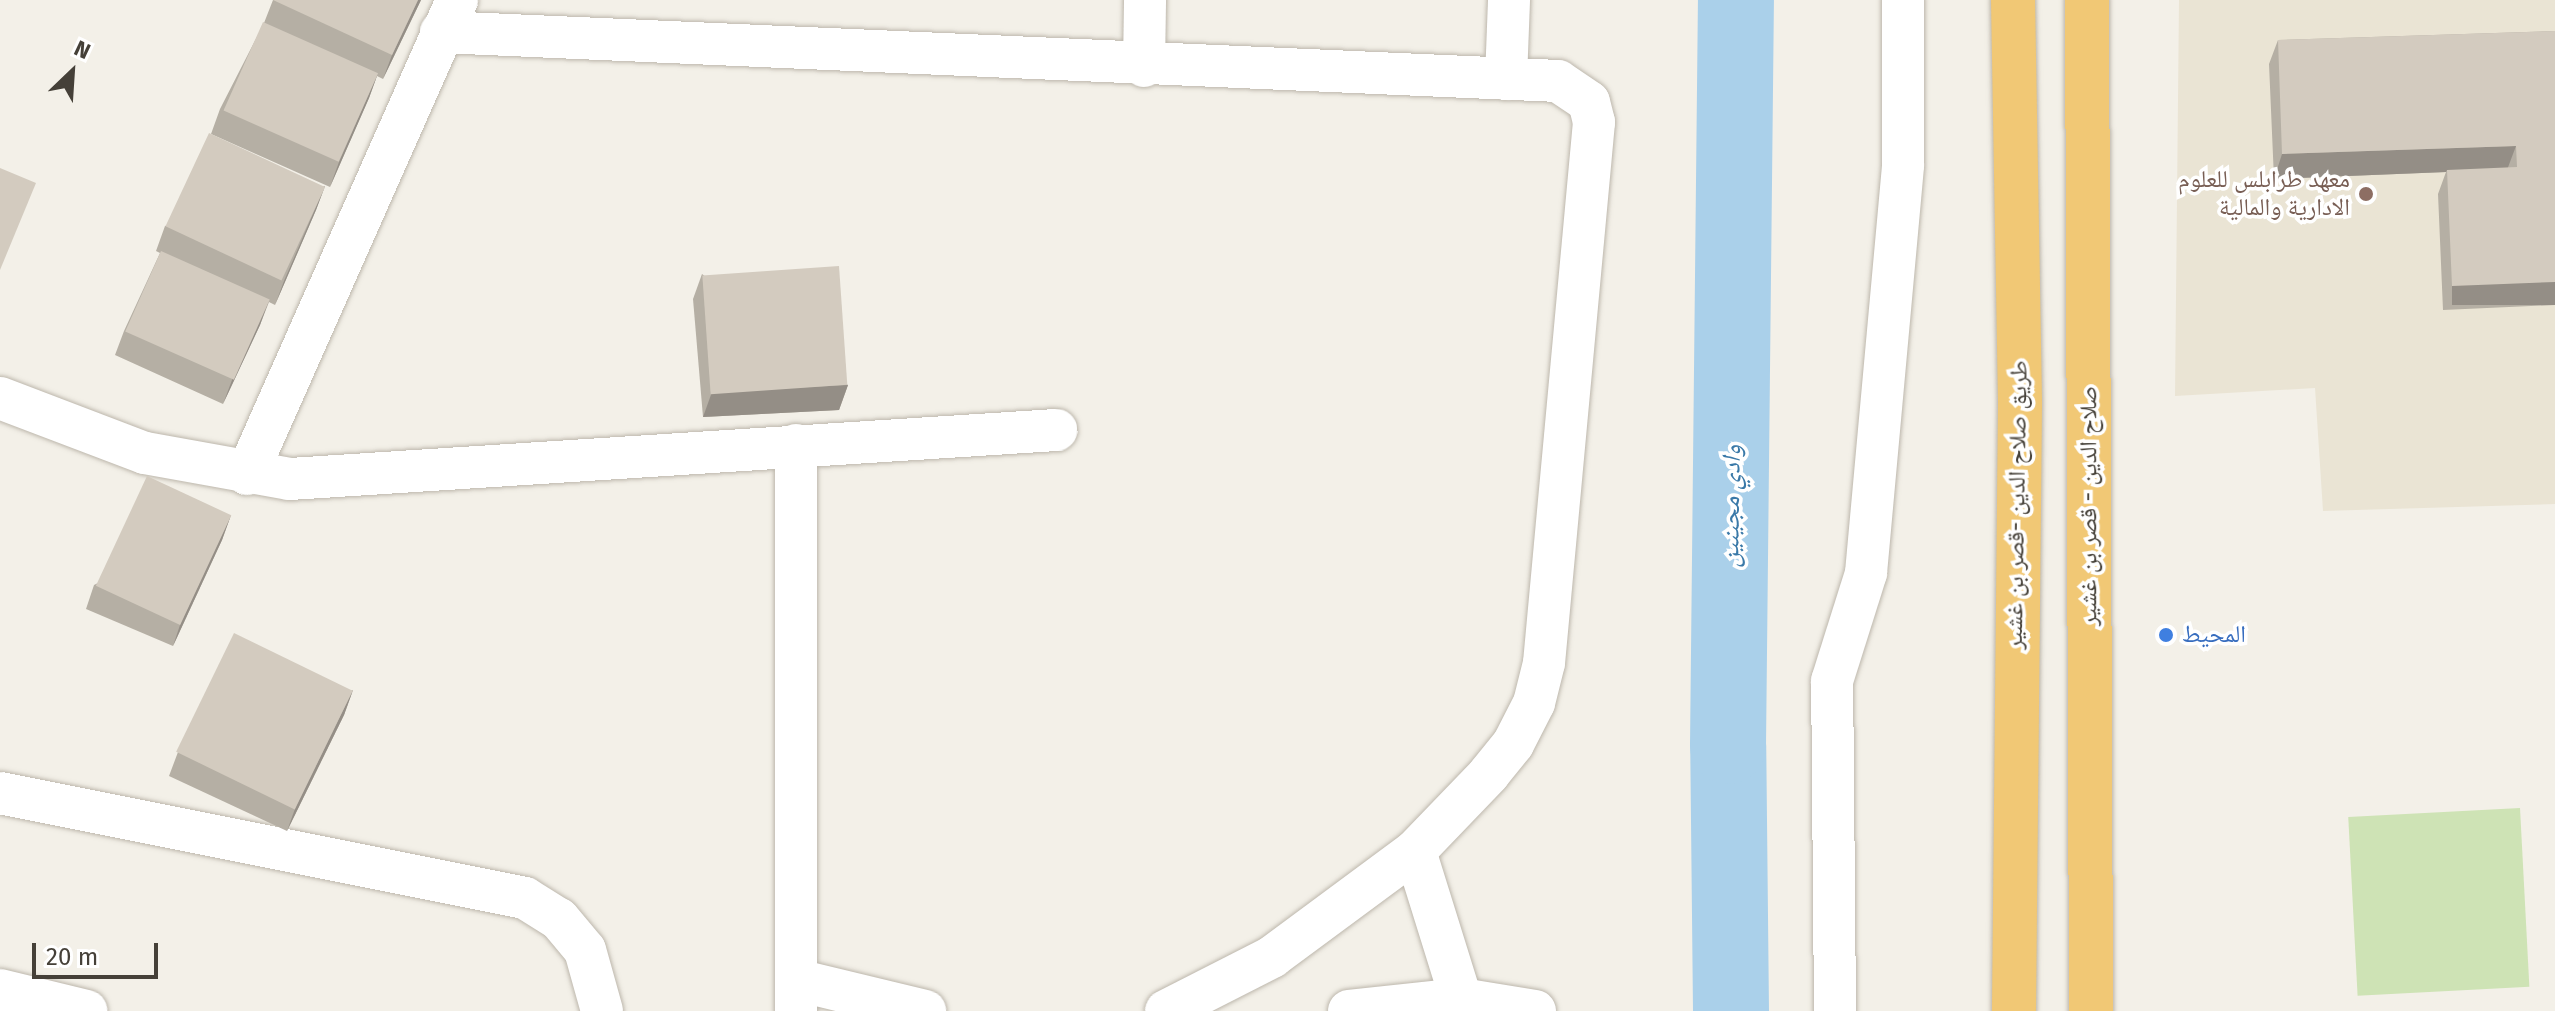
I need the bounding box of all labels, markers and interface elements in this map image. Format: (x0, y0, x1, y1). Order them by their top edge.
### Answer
north arrow (32, 32, 112, 112)
text: N (70, 34, 95, 65)
place label: معهد طرابلس للعلوم الادارية والمالية (2178, 166, 2350, 222)
marker: معهد طرابلس للعلوم الادارية والمالية (2357, 185, 2375, 203)
street label: طريق صلاح الدين -قصر بن غشير (2000, 360, 2034, 650)
street label: صلاح الدين - قصر بن غشير (2075, 386, 2103, 626)
water label: وادي مجينين (1714, 444, 1748, 568)
place label: المحيط (2182, 621, 2246, 649)
marker: المحيط (2157, 626, 2175, 644)
scale bar (36, 927, 162, 977)
text: 20 m (46, 943, 98, 971)

